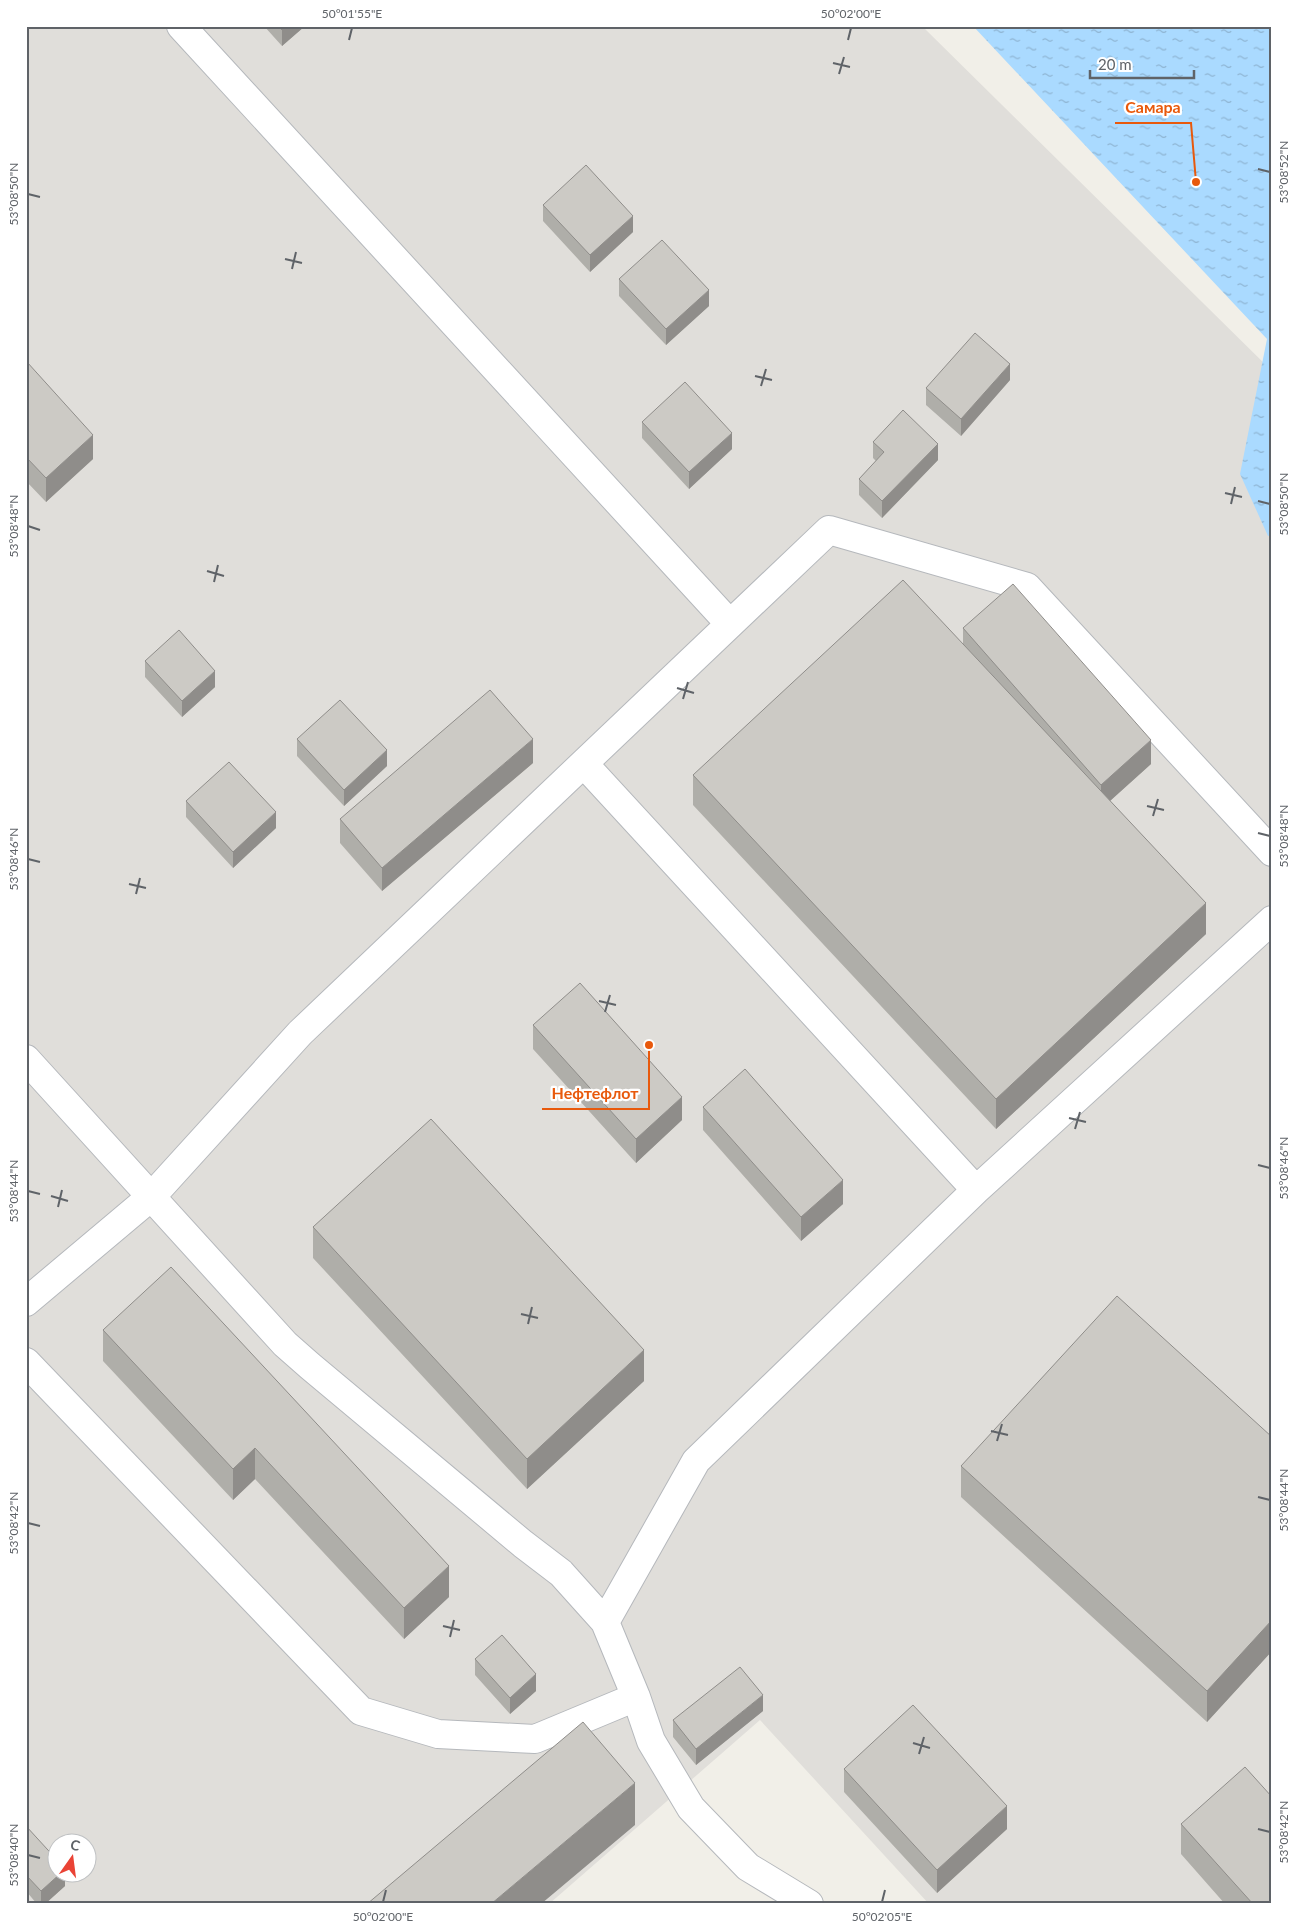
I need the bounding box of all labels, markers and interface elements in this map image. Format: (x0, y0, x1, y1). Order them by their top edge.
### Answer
text: 50°01'55"E (322, 6, 382, 21)
text: 50°02'00"E (821, 6, 881, 21)
scale bar (1090, 48, 1194, 80)
text: 20 m (1098, 55, 1132, 73)
callout: Самара (1115, 92, 1191, 123)
text: Самара (1125, 97, 1181, 116)
text: 53°08'52"N (1276, 141, 1291, 203)
text: 53°08'50"N (6, 163, 21, 225)
text: 53°08'50"N (1276, 473, 1291, 535)
text: 53°08'48"N (6, 495, 21, 557)
text: 53°08'48"N (1276, 805, 1291, 867)
text: 53°08'46"N (6, 828, 21, 890)
callout: Нефтефлот (542, 1078, 649, 1109)
text: Нефтефлот (552, 1083, 639, 1102)
text: 53°08'46"N (1276, 1137, 1291, 1199)
text: 53°08'44"N (6, 1160, 21, 1222)
text: 53°08'44"N (1276, 1469, 1291, 1531)
text: 53°08'42"N (6, 1492, 21, 1554)
text: 53°08'42"N (1276, 1801, 1291, 1863)
text: 53°08'40"N (6, 1824, 21, 1886)
north arrow (48, 1832, 98, 1882)
text: С (69, 1836, 83, 1854)
text: 50°02'00"E (353, 1909, 413, 1924)
text: 50°02'05"E (852, 1909, 912, 1924)

